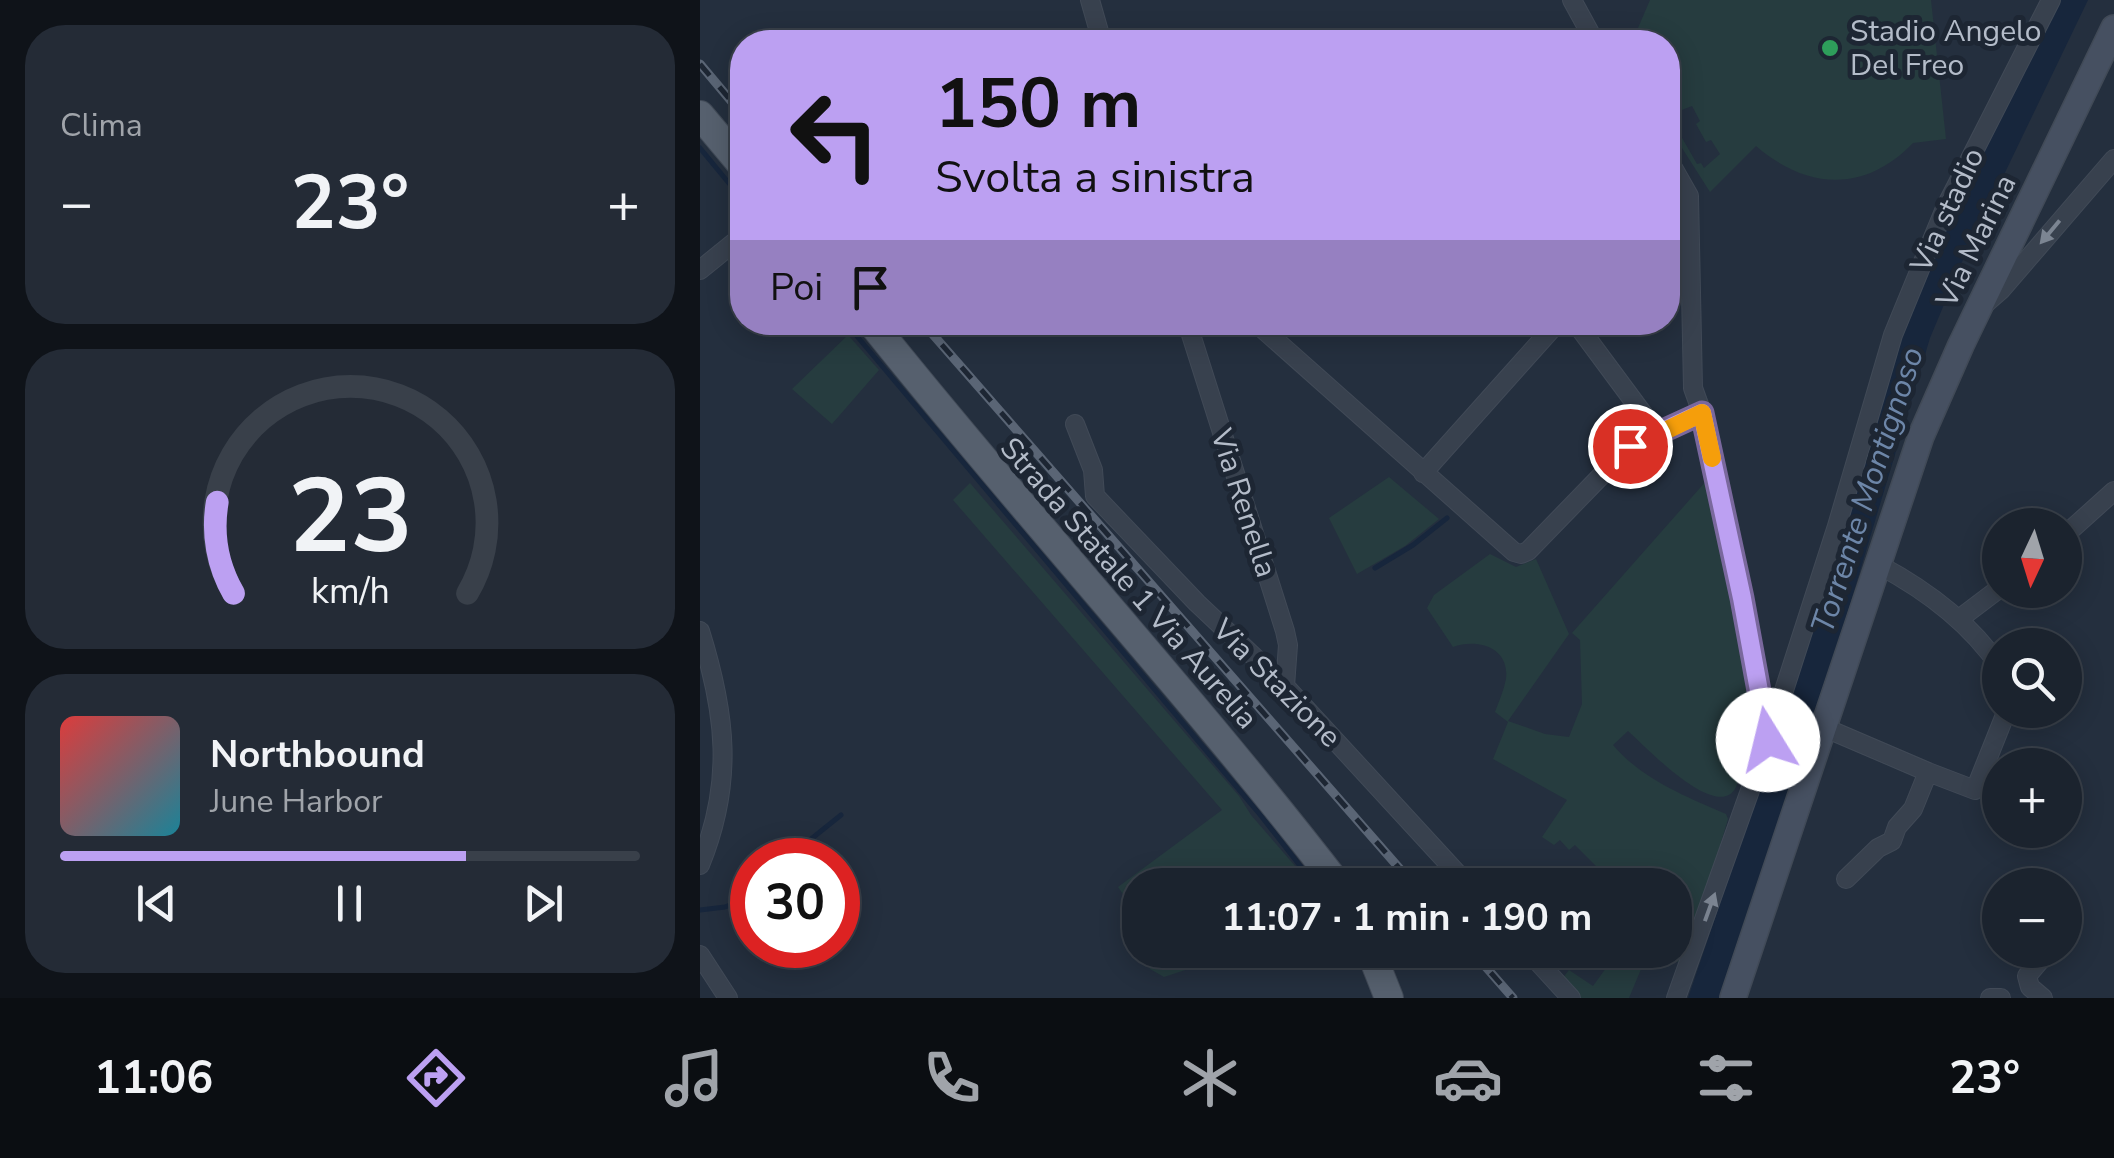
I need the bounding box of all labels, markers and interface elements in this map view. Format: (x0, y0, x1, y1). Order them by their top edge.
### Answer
place label: Stadio Angelo Del Freo (1850, 11, 2042, 86)
marker: Stadio Angelo Del Freo (1819, 37, 1841, 59)
text: 150 m (935, 56, 1141, 152)
icon: left (770, 70, 900, 200)
text: Clima (60, 104, 143, 147)
street label: Via stadio (1900, 141, 1994, 280)
text: Svolta a sinistra (935, 147, 1255, 208)
text: 23° (291, 152, 409, 254)
text: − (60, 166, 93, 241)
text: + (607, 166, 640, 241)
street label: Via Marina (1926, 168, 2026, 316)
one-way arrow (2039, 219, 2061, 244)
icon: arrive (843, 260, 898, 315)
text: Poi (770, 262, 823, 313)
water label: Torrente Montignoso (1801, 341, 1934, 639)
pin (1588, 404, 1673, 489)
icon: arrive (1603, 419, 1658, 474)
street label: Via Renella (1200, 423, 1287, 583)
street label: Strada Statale 1 Via Aurelia (990, 429, 1267, 738)
text: 23 (288, 446, 412, 588)
north arrow (1982, 508, 2082, 608)
map controls (1982, 508, 2082, 968)
text: km/h (311, 567, 389, 616)
street label: Via Stazione (1203, 609, 1350, 757)
button: search (1982, 628, 2082, 728)
position arrow (1716, 688, 1820, 792)
text: Northbound (210, 729, 425, 780)
button: + (1982, 748, 2082, 848)
text: June Harbor (210, 780, 382, 823)
speed limit sign: 30 (730, 838, 860, 968)
button: − (1982, 868, 2082, 968)
icon: previous (129, 876, 184, 931)
icon: pause (322, 876, 377, 931)
icon: next (516, 876, 571, 931)
one-way arrow (1703, 891, 1718, 921)
text: 11:07 · 1 min · 190 m (1222, 892, 1592, 943)
icon: directions (401, 1043, 471, 1113)
icon: music (659, 1043, 729, 1113)
icon: phone (917, 1043, 987, 1113)
icon: climate (1175, 1043, 1245, 1113)
icon: car (1433, 1043, 1503, 1113)
icon: filters (1691, 1043, 1761, 1113)
text: 11:06 (94, 1048, 213, 1109)
text: 23° (1949, 1048, 2020, 1109)

